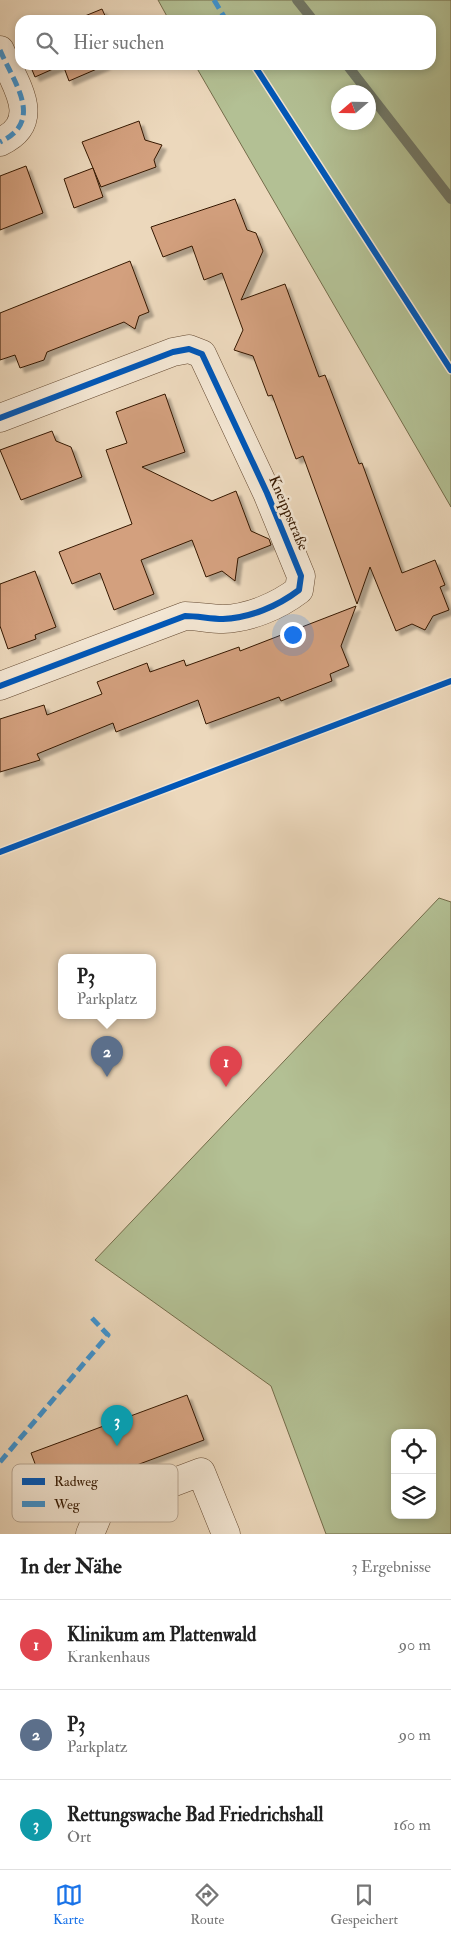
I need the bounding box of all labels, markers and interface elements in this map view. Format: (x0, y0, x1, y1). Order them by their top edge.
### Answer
search box (15, 15, 436, 70)
icon: search (33, 29, 61, 57)
text: Hier suchen (73, 31, 164, 55)
north arrow (331, 85, 376, 130)
street label: Kneippstraße (263, 473, 313, 554)
your location (280, 622, 306, 648)
popup (58, 954, 156, 1019)
text: P3 (77, 965, 95, 989)
text: Parkplatz (77, 989, 137, 1009)
pin: 2 (91, 1036, 123, 1077)
pin: 1 (210, 1046, 242, 1087)
pin: 3 (101, 1405, 133, 1446)
map controls (391, 1429, 436, 1519)
button: locate (391, 1429, 436, 1474)
legend (12, 1464, 178, 1522)
text: Radweg (54, 1473, 99, 1490)
button: layers (391, 1474, 436, 1519)
text: Weg (53, 1496, 81, 1513)
text: In der Nähe (20, 1553, 122, 1580)
text: 3 Ergebnisse (351, 1557, 431, 1577)
text: Klinikum am Plattenwald (67, 1623, 256, 1647)
text: 1 (33, 1635, 39, 1655)
text: 90 m (399, 1635, 431, 1655)
text: Krankenhaus (67, 1647, 150, 1667)
text: P3 (67, 1713, 85, 1737)
text: 2 (32, 1725, 40, 1745)
text: 90 m (399, 1725, 431, 1745)
text: Parkplatz (67, 1737, 128, 1757)
text: Rettungswache Bad Friedrichshall (67, 1803, 323, 1827)
text: 3 (33, 1815, 39, 1835)
text: 160 m (393, 1815, 431, 1835)
text: Ort (67, 1827, 91, 1847)
tab: Karte (53, 1881, 84, 1928)
tab: Route (190, 1881, 224, 1928)
tab: Gespeichert (330, 1881, 398, 1928)

